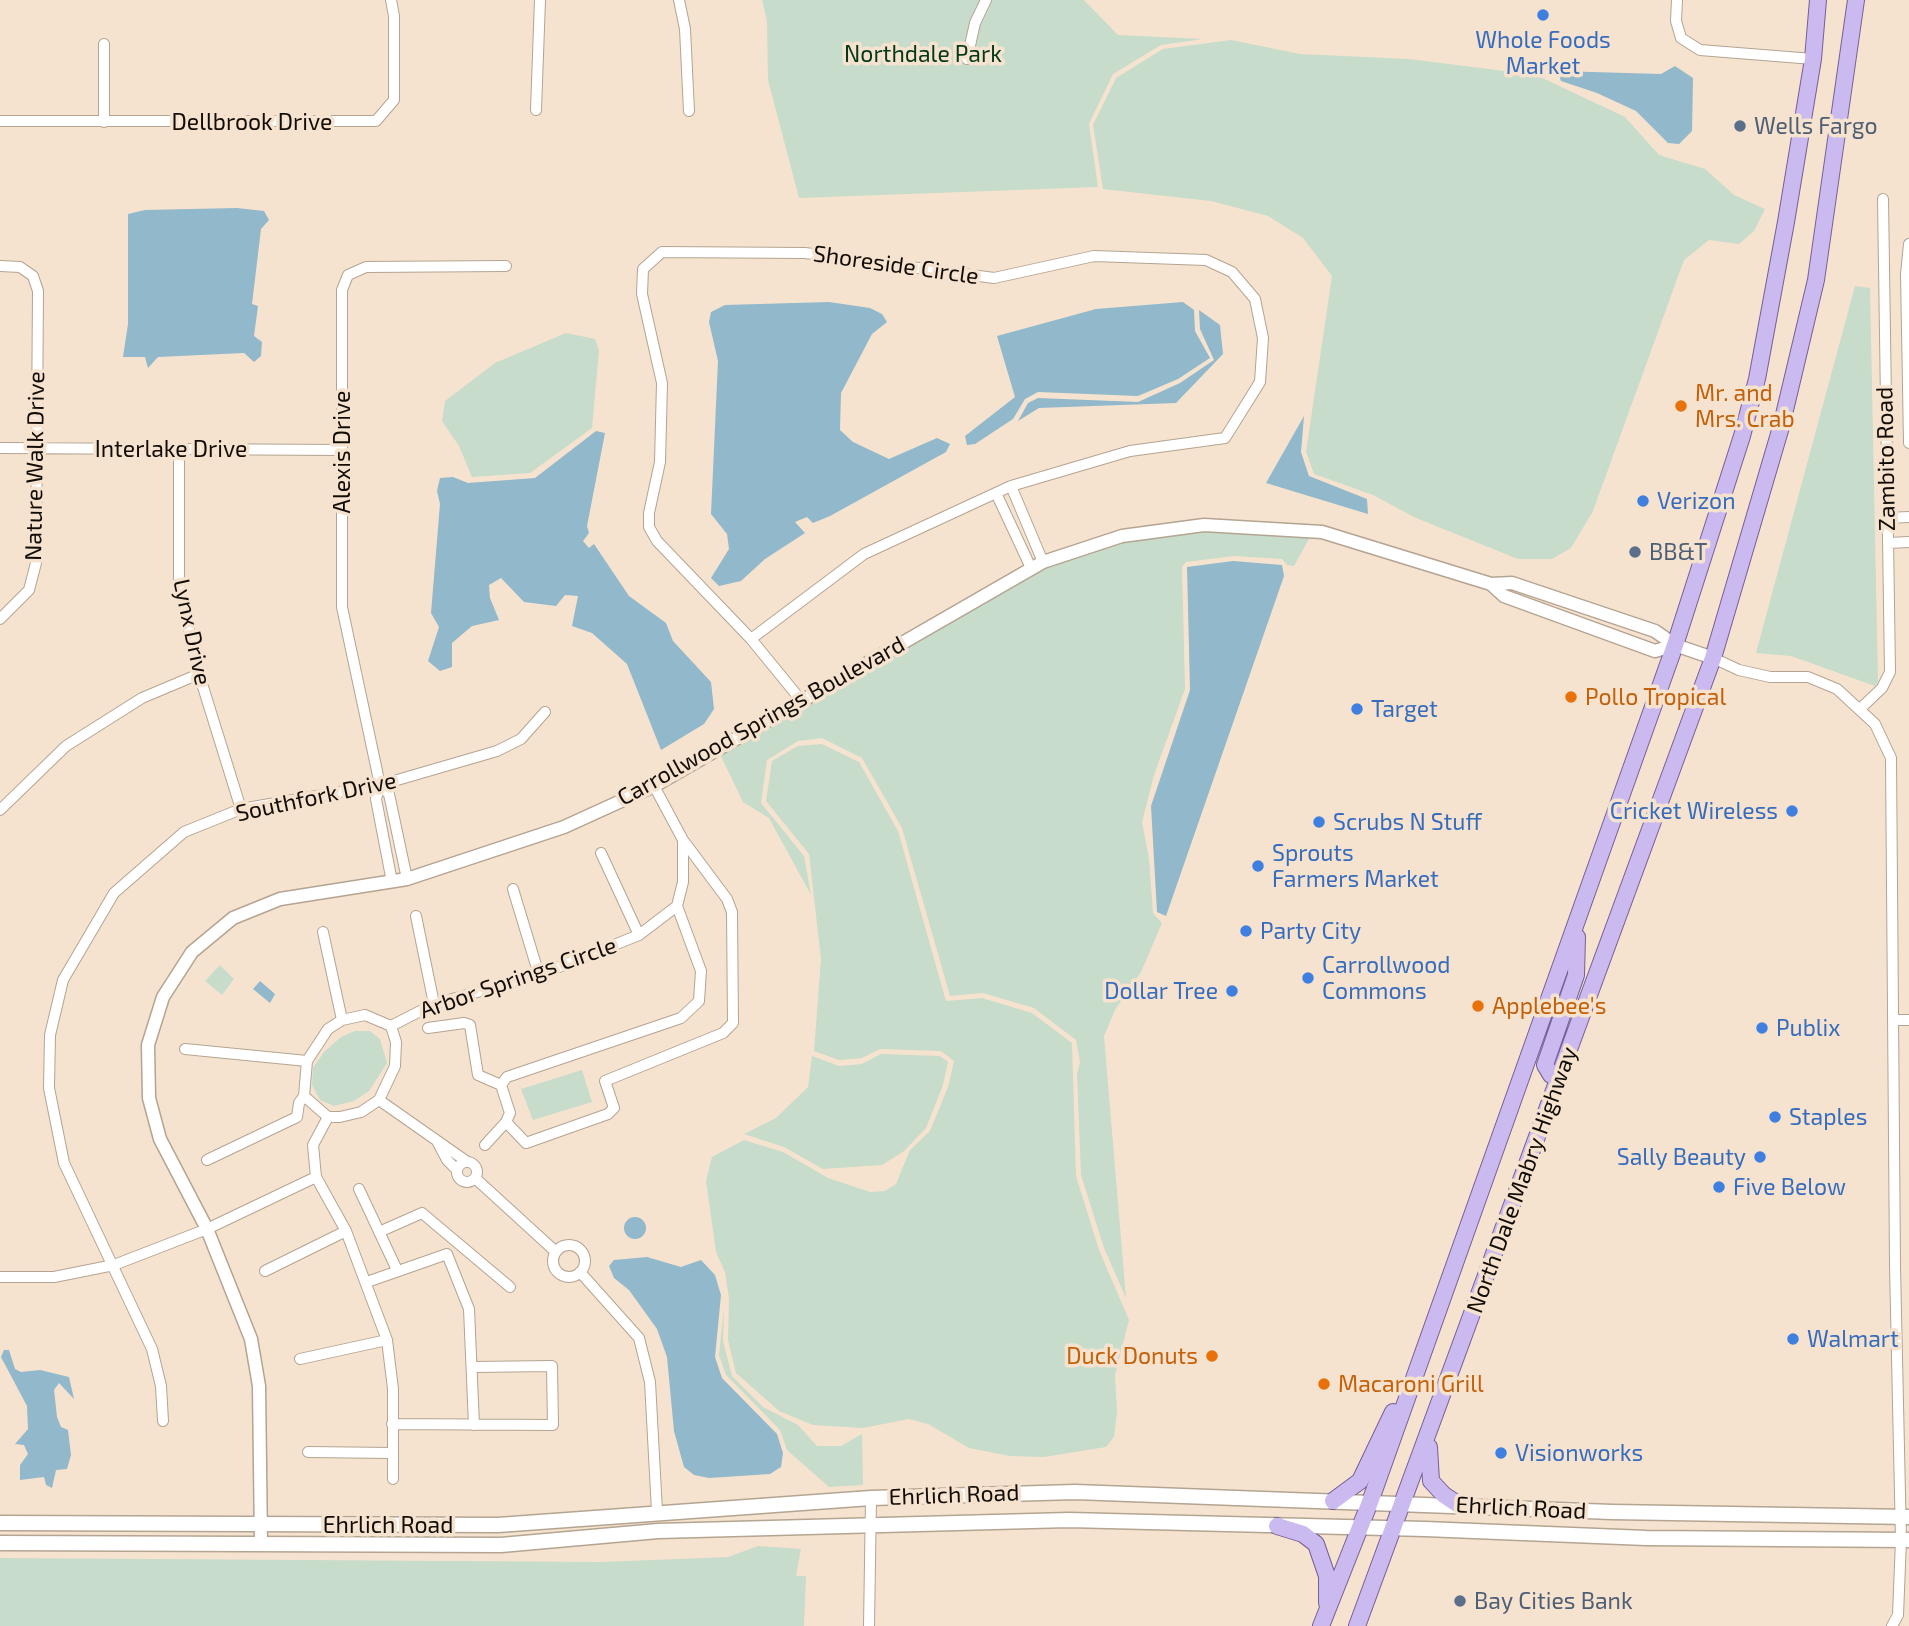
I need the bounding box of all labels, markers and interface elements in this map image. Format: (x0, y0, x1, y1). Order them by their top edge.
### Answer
marker: Whole Foods Market (1535, 7, 1551, 23)
place label: Whole Foods Market (1475, 26, 1611, 80)
park label: Northdale Park (844, 40, 1002, 68)
street label: Dellbrook Drive (172, 108, 332, 136)
place label: Wells Fargo (1754, 112, 1878, 140)
marker: Wells Fargo (1732, 118, 1748, 134)
street label: Shoreside Circle (811, 240, 981, 290)
street label: Nature Walk Drive (20, 371, 50, 561)
place label: Mr. and Mrs. Crab (1695, 379, 1795, 433)
street label: Zambito Road (1871, 387, 1901, 531)
street label: Alexis Drive (328, 391, 356, 513)
marker: Mr. and Mrs. Crab (1673, 398, 1689, 414)
street label: Interlake Drive (95, 435, 247, 463)
place label: Verizon (1657, 487, 1736, 515)
marker: Verizon (1635, 493, 1651, 509)
place label: BB&T (1649, 538, 1707, 566)
marker: BB&T (1627, 544, 1643, 560)
street label: Lynx Drive (167, 576, 217, 688)
street label: Carrollwood Springs Boulevard (613, 630, 909, 812)
place label: Pollo Tropical (1585, 683, 1726, 711)
marker: Pollo Tropical (1563, 689, 1579, 705)
place label: Target (1371, 695, 1438, 723)
marker: Target (1349, 701, 1365, 717)
street label: Southfork Drive (233, 767, 399, 827)
place label: Cricket Wireless (1610, 797, 1778, 825)
marker: Cricket Wireless (1784, 803, 1800, 819)
place label: Scrubs N Stuff (1333, 808, 1482, 836)
marker: Scrubs N Stuff (1311, 814, 1327, 830)
place label: Sprouts Farmers Market (1272, 839, 1439, 893)
marker: Sprouts Farmers Market (1250, 858, 1266, 874)
place label: Party City (1260, 917, 1361, 945)
marker: Party City (1238, 923, 1254, 939)
street label: Arbor Springs Circle (416, 931, 620, 1025)
place label: Carrollwood Commons (1322, 951, 1450, 1005)
marker: Carrollwood Commons (1300, 970, 1316, 986)
place label: Dollar Tree (1104, 977, 1218, 1005)
marker: Dollar Tree (1224, 983, 1240, 999)
place label: Applebee's (1492, 992, 1606, 1020)
marker: Applebee's (1470, 998, 1486, 1014)
place label: Publix (1776, 1014, 1840, 1042)
marker: Publix (1754, 1020, 1770, 1036)
street label: North Dale Mabry Highway (1461, 1043, 1583, 1317)
place label: Staples (1789, 1103, 1867, 1131)
marker: Staples (1767, 1109, 1783, 1125)
place label: Sally Beauty (1617, 1143, 1746, 1171)
marker: Sally Beauty (1752, 1149, 1768, 1165)
place label: Five Below (1733, 1173, 1846, 1201)
marker: Five Below (1711, 1179, 1727, 1195)
place label: Walmart (1807, 1325, 1899, 1353)
marker: Walmart (1785, 1331, 1801, 1347)
place label: Duck Donuts (1066, 1342, 1198, 1370)
marker: Duck Donuts (1204, 1348, 1220, 1364)
place label: Macaroni Grill (1338, 1370, 1484, 1398)
marker: Macaroni Grill (1316, 1376, 1332, 1392)
place label: Visionworks (1515, 1439, 1643, 1467)
marker: Visionworks (1493, 1445, 1509, 1461)
street label: Ehrlich Road (888, 1479, 1020, 1511)
street label: Ehrlich Road (1455, 1491, 1587, 1525)
street label: Ehrlich Road (323, 1511, 453, 1539)
place label: Bay Cities Bank (1474, 1587, 1633, 1615)
marker: Bay Cities Bank (1452, 1593, 1468, 1609)

